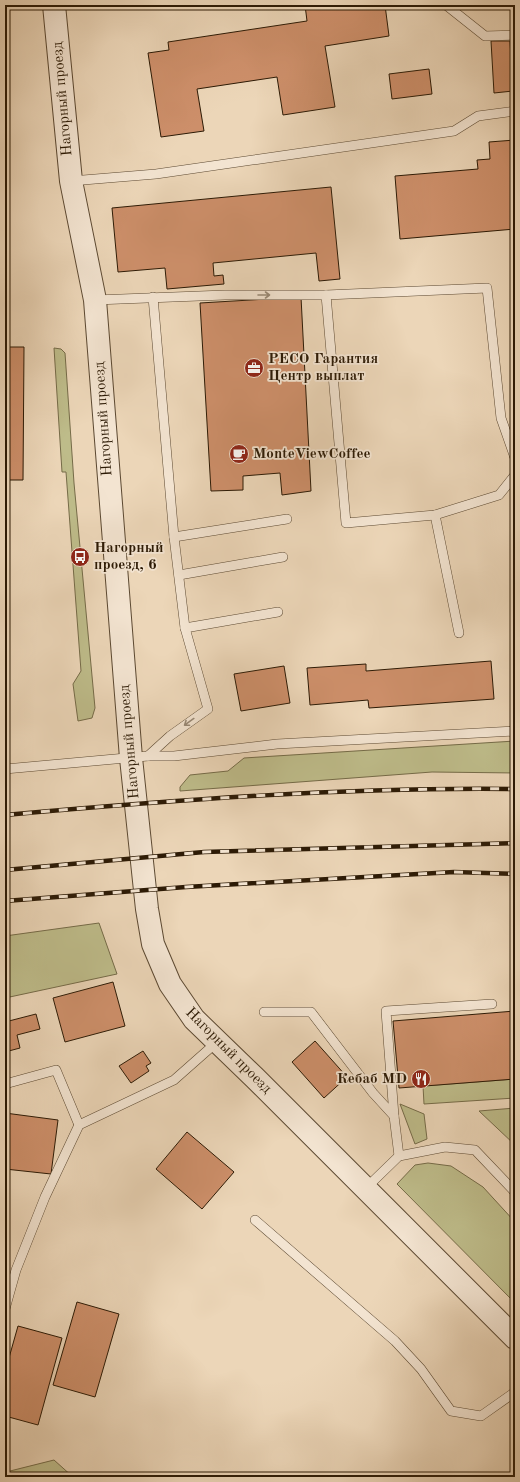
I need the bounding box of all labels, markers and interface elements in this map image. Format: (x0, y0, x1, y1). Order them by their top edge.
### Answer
street label: Нагорный проезд (50, 41, 75, 157)
one-way arrow (257, 291, 270, 299)
place label: РЕСО Гарантия Центр выплат (268, 352, 378, 384)
office icon: РЕСО Гарантия Центр выплат (243, 357, 265, 379)
street label: Нагорный проезд (92, 361, 115, 477)
cafe icon: MonteViewCoffee (228, 443, 250, 465)
place label: MonteViewCoffee (253, 447, 371, 462)
place label: Нагорный проезд, 6 (94, 541, 163, 573)
bus stop icon: Нагорный проезд, 6 (69, 546, 91, 568)
street label: Нагорный проезд (117, 684, 142, 800)
one-way arrow (183, 718, 194, 727)
street label: Нагорный проезд (182, 1005, 274, 1097)
restaurant icon: Кебаб MD (410, 1068, 432, 1090)
place label: Кебаб MD (337, 1072, 407, 1087)

